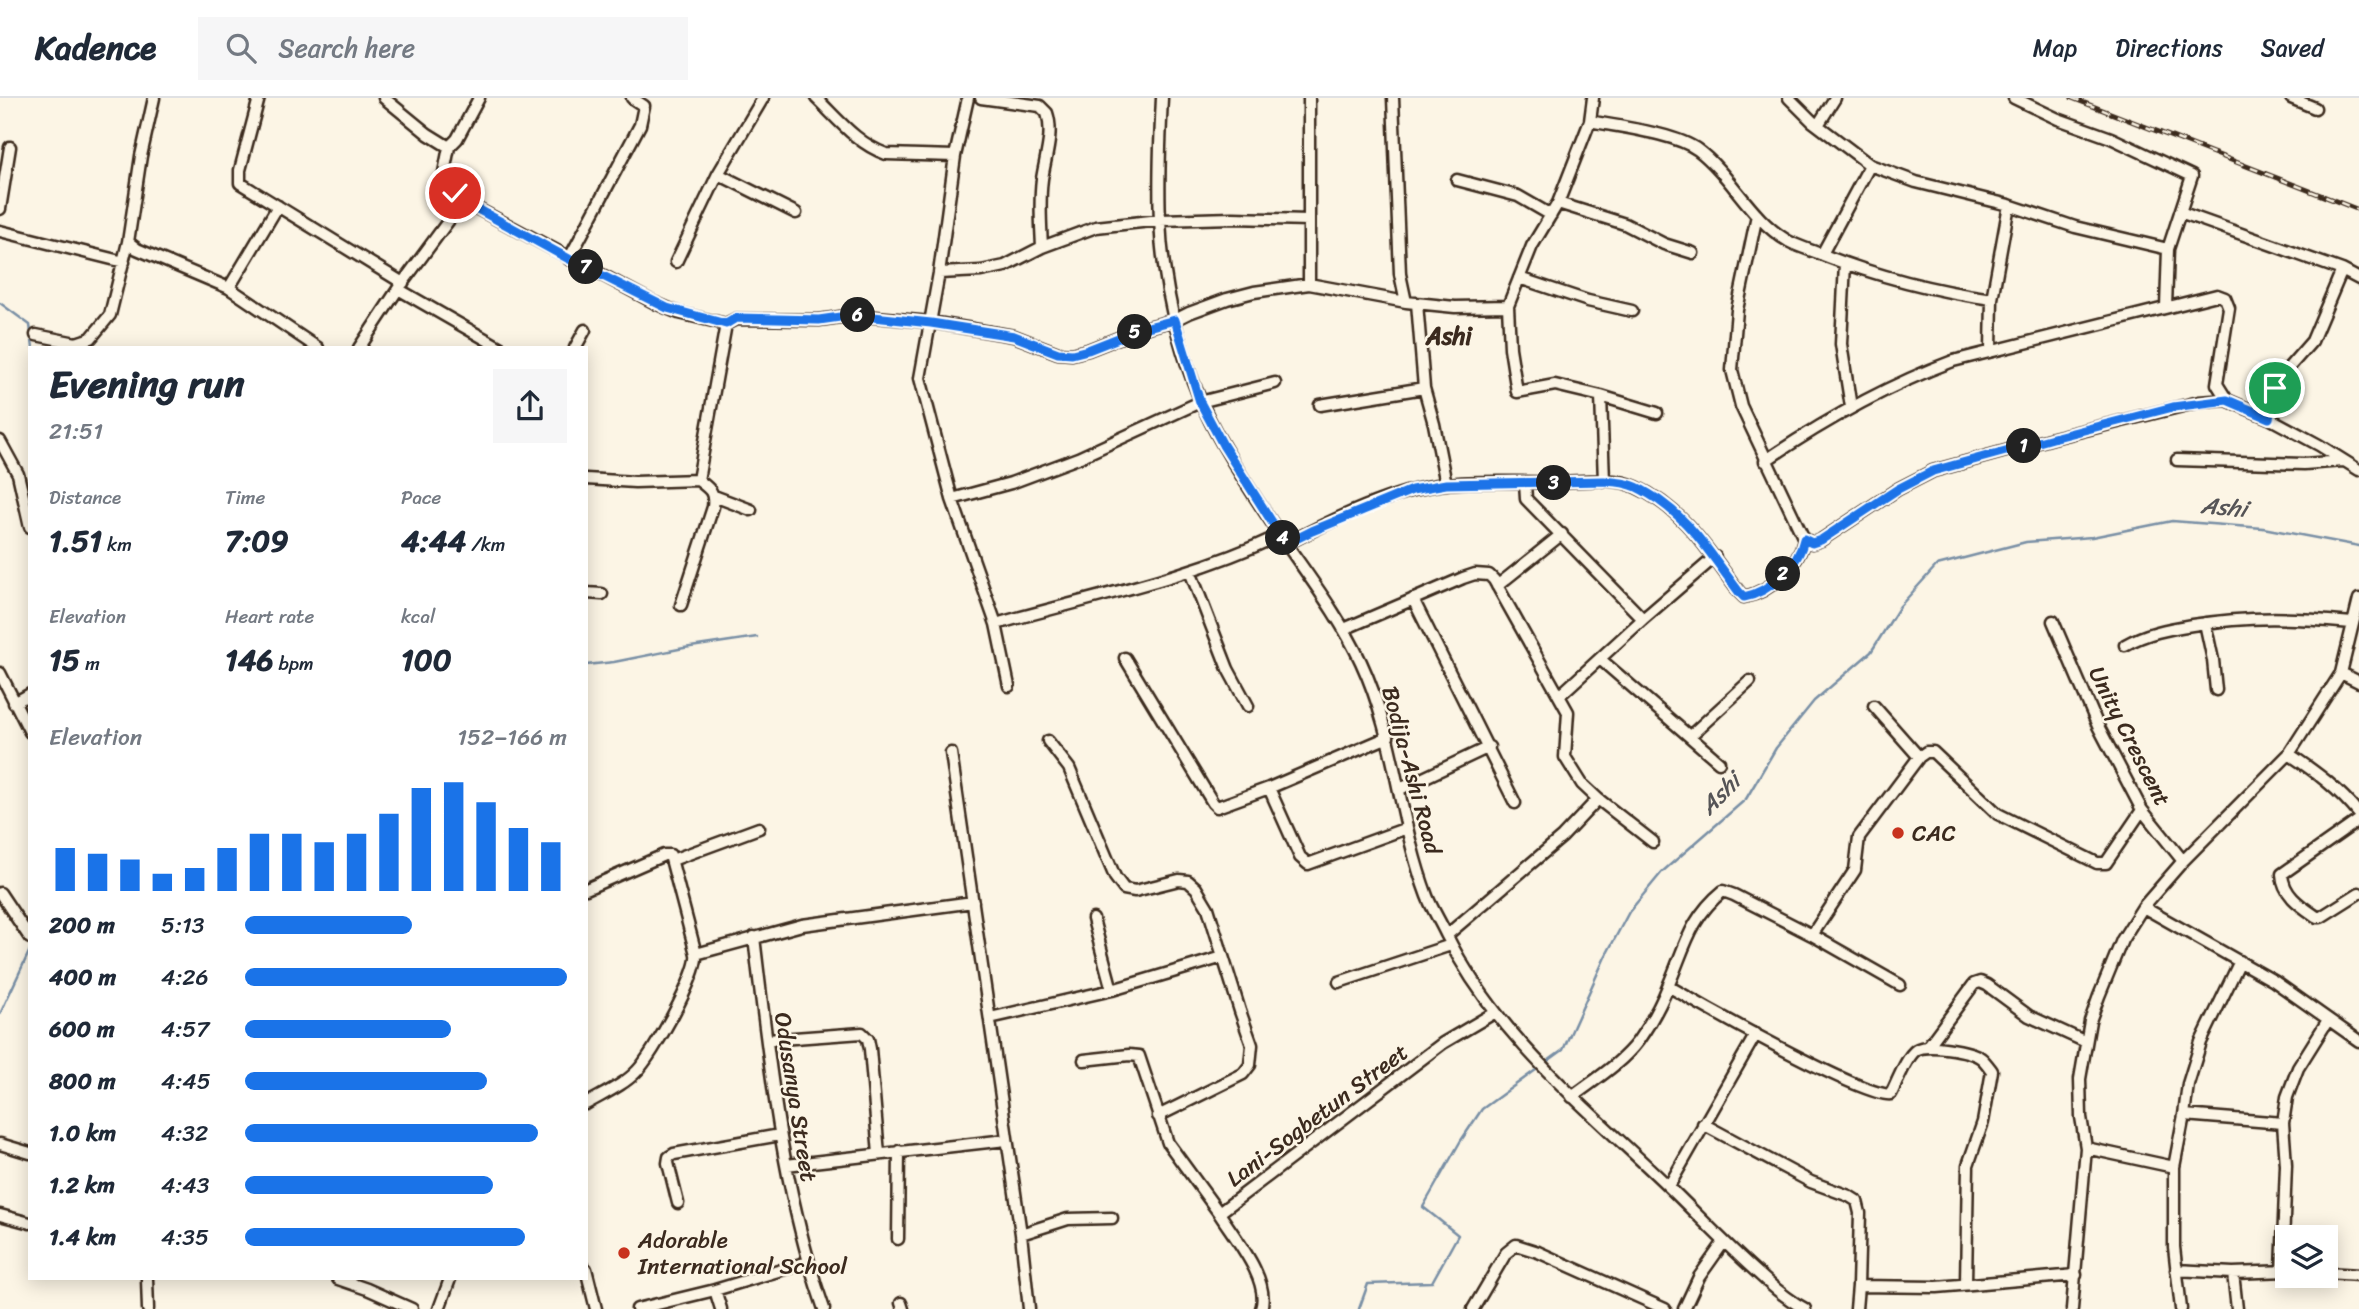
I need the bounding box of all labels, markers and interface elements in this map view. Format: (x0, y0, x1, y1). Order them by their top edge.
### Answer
search box (198, 17, 688, 80)
text: Kadence (35, 19, 156, 77)
text: Search here (278, 25, 415, 71)
text: Map (2033, 27, 2077, 69)
text: Directions (2115, 27, 2223, 69)
text: Saved (2261, 27, 2324, 69)
icon: search (222, 29, 260, 67)
pin (425, 163, 485, 223)
icon: check (436, 174, 474, 212)
pin: 7 (568, 250, 604, 284)
text: 7 (580, 250, 591, 283)
pin: 6 (840, 298, 876, 332)
text: 6 (852, 298, 863, 331)
pin: 5 (1118, 314, 1152, 350)
text: 5 (1129, 315, 1140, 348)
district label: Ashi (1425, 315, 1473, 357)
text: Evening run (49, 351, 245, 418)
pin (2245, 358, 2305, 418)
button: share (493, 369, 567, 443)
icon: arrive (2256, 369, 2294, 407)
text: 21:51 (49, 411, 103, 452)
pin: 1 (2007, 428, 2042, 464)
text: 1 (2019, 429, 2028, 462)
pin: 3 (1536, 466, 1572, 500)
text: 3 (1548, 466, 1559, 499)
text: Distance (49, 481, 121, 514)
text: Time (225, 481, 265, 514)
text: Pace (401, 481, 441, 514)
water label: Ashi (2198, 484, 2253, 530)
text: 1.51 (49, 514, 102, 568)
text: 7:09 (225, 514, 289, 568)
text: 4:44 (401, 514, 466, 568)
pin: 4 (1266, 520, 1300, 556)
text: 4 (1277, 521, 1288, 554)
text: km (102, 528, 132, 561)
text: /km (466, 528, 505, 561)
pin: 2 (1766, 556, 1800, 592)
text: 2 (1777, 557, 1788, 590)
text: Elevation (49, 600, 126, 633)
text: Heart rate (225, 600, 314, 633)
text: kcal (401, 600, 436, 633)
text: 15 (49, 633, 80, 687)
text: 146 (225, 633, 274, 687)
text: 100 (401, 633, 452, 687)
text: m (80, 647, 100, 680)
text: bpm (274, 647, 314, 680)
street label: Unity Crescent (2077, 659, 2183, 814)
street label: Bodija-Ashi Road (1369, 681, 1454, 861)
text: Elevation (49, 717, 142, 758)
text: 152–166 m (457, 717, 567, 758)
water label: Ashi (1688, 760, 1754, 826)
place label: CAC (1912, 813, 1956, 854)
marker: CAC (1890, 825, 1906, 841)
text: 200 m (49, 905, 115, 946)
text: 5:13 (161, 905, 205, 946)
text: 400 m (49, 957, 116, 998)
text: 4:26 (161, 957, 209, 998)
text: 600 m (49, 1009, 115, 1050)
text: 4:57 (161, 1009, 210, 1050)
street label: Odusanya Street (762, 1009, 829, 1185)
street label: Lani-Sogbetun Street (1217, 1033, 1417, 1198)
text: 800 m (49, 1061, 116, 1102)
text: 4:45 (161, 1061, 211, 1102)
text: 1.0 km (49, 1113, 116, 1154)
text: 4:32 (161, 1113, 208, 1154)
text: 1.2 km (49, 1165, 115, 1206)
text: 4:43 (161, 1165, 209, 1206)
text: 1.4 km (49, 1217, 116, 1258)
text: 4:35 (161, 1217, 209, 1258)
place label: Adorable International School (637, 1220, 847, 1287)
map controls (2275, 1225, 2338, 1288)
button: layers (2275, 1225, 2338, 1288)
marker: Adorable International School (616, 1245, 632, 1261)

